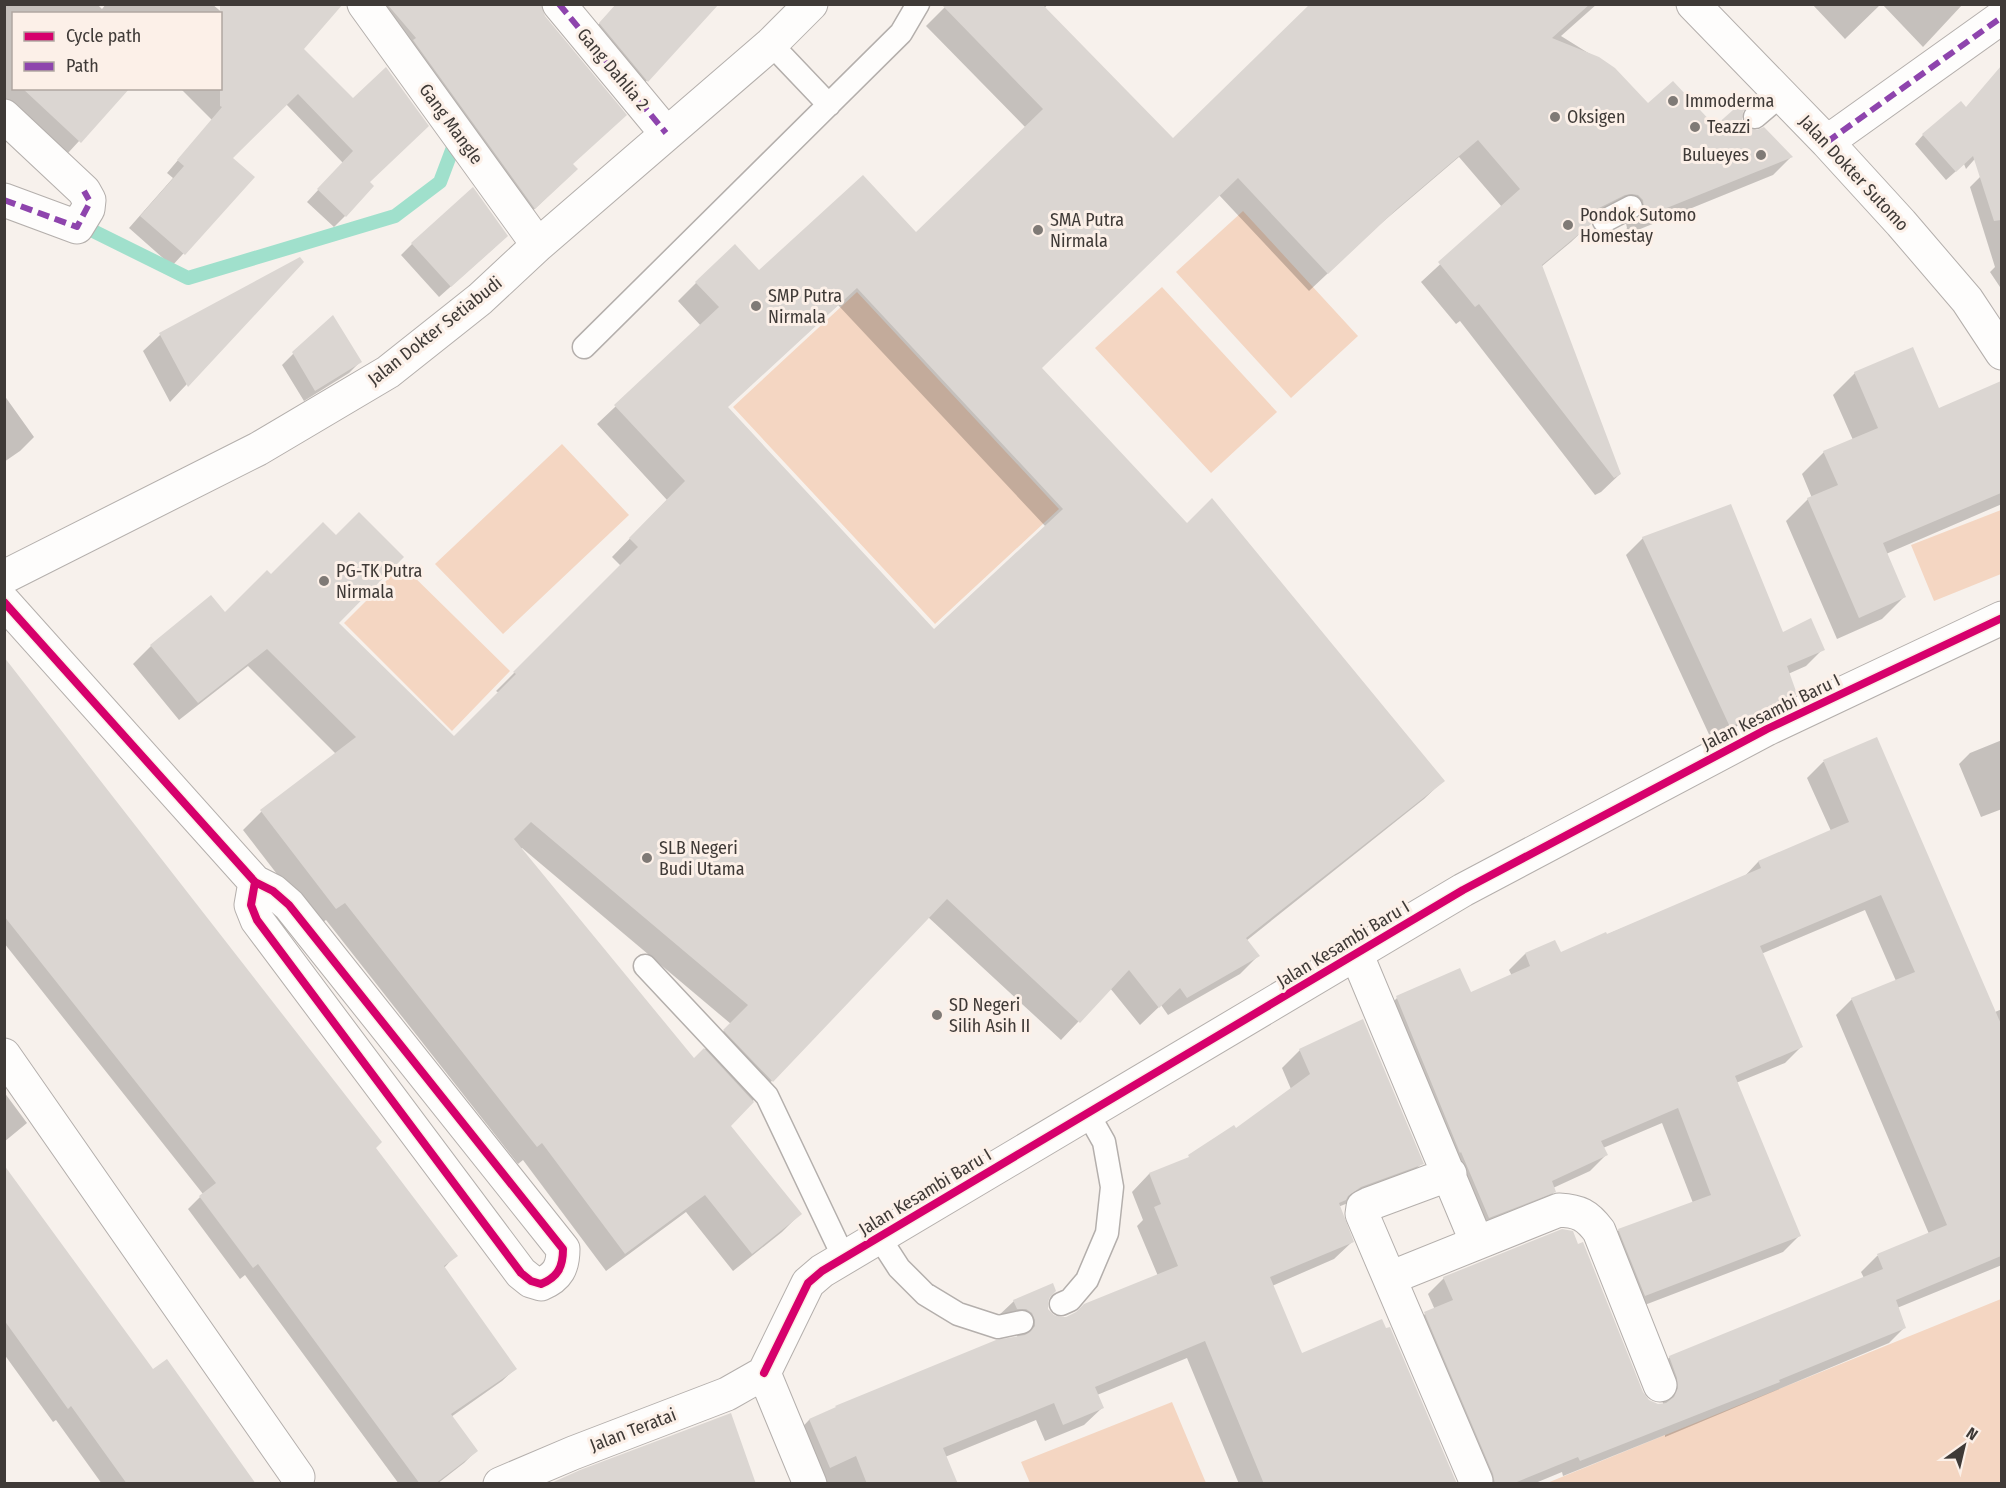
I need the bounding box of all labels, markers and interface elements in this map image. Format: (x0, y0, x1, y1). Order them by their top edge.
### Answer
legend (12, 12, 222, 90)
street label: Gang Dahlia 2 (572, 24, 654, 114)
text: Cycle path (66, 25, 141, 47)
text: Path (66, 55, 99, 77)
street label: Gang Mangle (414, 79, 488, 169)
place label: Immoderma (1685, 90, 1775, 112)
marker: Immoderma (1666, 94, 1680, 108)
place label: Oksigen (1567, 106, 1625, 128)
marker: Oksigen (1548, 110, 1562, 124)
street label: Jalan Dokter Sutomo (1795, 110, 1913, 236)
place label: Teazzi (1707, 116, 1751, 138)
marker: Teazzi (1688, 120, 1702, 134)
place label: Bulueyes (1682, 144, 1749, 166)
marker: Bulueyes (1754, 148, 1768, 162)
place label: Pondok Sutomo Homestay (1580, 204, 1696, 247)
place label: SMA Putra Nirmala (1050, 209, 1124, 252)
marker: Pondok Sutomo Homestay (1561, 218, 1575, 232)
marker: SMA Putra Nirmala (1031, 223, 1045, 237)
street label: Jalan Dokter Setiabudi (363, 272, 507, 390)
place label: SMP Putra Nirmala (768, 285, 842, 328)
marker: SMP Putra Nirmala (749, 299, 763, 313)
place label: PG-TK Putra Nirmala (336, 560, 423, 603)
marker: PG-TK Putra Nirmala (317, 574, 331, 588)
street label: Jalan Kesambi Baru I (1698, 669, 1844, 755)
place label: SLB Negeri Budi Utama (659, 837, 745, 880)
marker: SLB Negeri Budi Utama (640, 851, 654, 865)
street label: Jalan Kesambi Baru I (1273, 896, 1413, 992)
place label: SD Negeri Silih Asih II (949, 994, 1030, 1037)
marker: SD Negeri Silih Asih II (930, 1008, 944, 1022)
street label: Jalan Kesambi Baru I (855, 1144, 995, 1240)
street label: Jalan Teratai (587, 1403, 679, 1457)
north arrow (1934, 1416, 1994, 1476)
text: N (1963, 1423, 1981, 1445)

